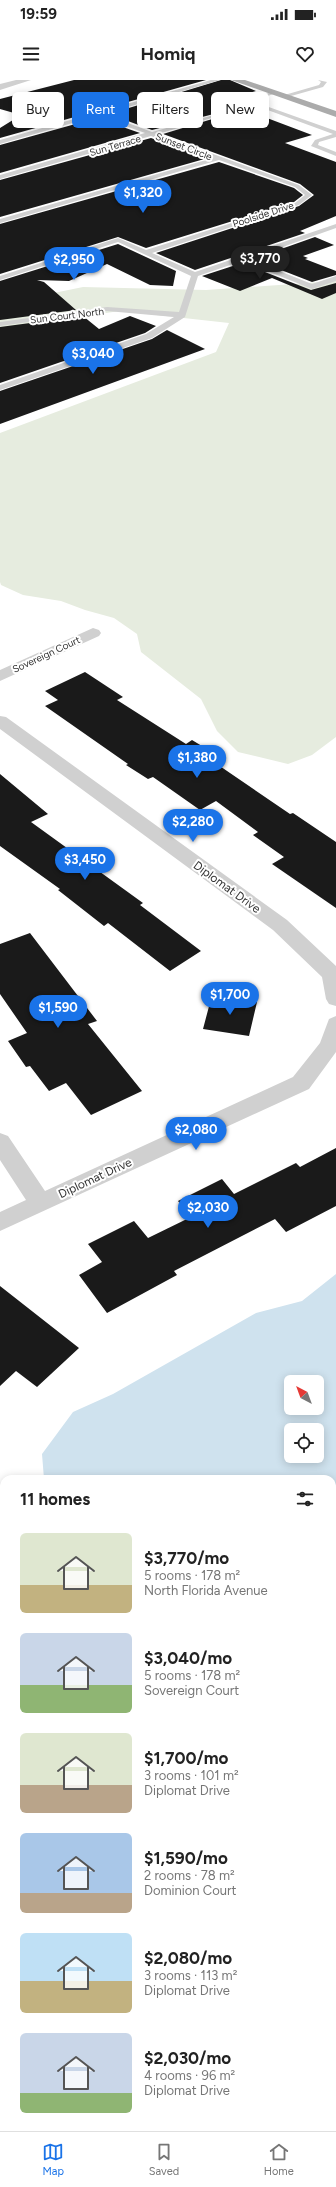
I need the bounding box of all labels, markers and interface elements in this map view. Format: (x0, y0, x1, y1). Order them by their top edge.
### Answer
text: 19:59 (20, 5, 57, 23)
icon: menu (20, 43, 42, 65)
text: Homiq (140, 43, 196, 65)
icon: heart (294, 43, 316, 65)
chip: Buy (12, 92, 64, 128)
chip: Rent (72, 92, 129, 128)
chip: Filters (137, 92, 203, 128)
chip: New (211, 92, 269, 128)
street label: Sunset Circle (154, 130, 214, 163)
street label: Sun Terrace (88, 132, 143, 159)
pin: $1,320 (110, 180, 176, 214)
text: $1,320 (123, 185, 163, 200)
street label: Poolside Drive (231, 198, 296, 230)
pin: $3,770 (227, 246, 293, 280)
pin: $2,950 (41, 247, 107, 281)
text: $3,770 (240, 251, 280, 266)
text: $2,950 (53, 252, 95, 267)
street label: Sun Court North (29, 304, 105, 326)
pin: $3,040 (60, 341, 126, 375)
text: $3,040 (72, 346, 114, 361)
street label: Sovereign Court (10, 633, 82, 676)
pin: $1,380 (164, 745, 230, 779)
text: $1,380 (177, 750, 217, 765)
pin: $2,280 (160, 809, 226, 843)
text: $2,280 (172, 814, 214, 829)
pin: $3,450 (52, 847, 118, 881)
text: $3,450 (64, 852, 106, 867)
street label: Diplomat Drive (191, 858, 264, 916)
pin: $1,700 (197, 982, 263, 1016)
text: $1,700 (210, 987, 250, 1002)
pin: $1,590 (25, 995, 91, 1029)
text: $1,590 (38, 1000, 78, 1015)
pin: $2,080 (163, 1117, 229, 1151)
text: $2,080 (175, 1122, 217, 1137)
street label: Diplomat Drive (56, 1155, 134, 1201)
pin: $2,030 (175, 1195, 241, 1229)
text: $2,030 (187, 1200, 229, 1215)
north arrow (284, 1375, 324, 1415)
map controls (284, 1375, 324, 1463)
button: locate (284, 1423, 324, 1463)
icon: filters (294, 1488, 316, 1510)
text: 11 homes (20, 1489, 90, 1509)
text: $3,770/mo (144, 1548, 229, 1568)
icon: home (52, 1549, 100, 1597)
text: 5 rooms · 178 m² (144, 1568, 240, 1583)
text: North Florida Avenue (144, 1583, 268, 1598)
text: $3,040/mo (144, 1648, 232, 1668)
icon: home (52, 1649, 100, 1697)
text: 5 rooms · 178 m² (144, 1668, 240, 1683)
text: Sovereign Court (144, 1683, 239, 1698)
text: $1,700/mo (144, 1748, 229, 1768)
icon: home (52, 1749, 100, 1797)
text: 3 rooms · 101 m² (144, 1768, 239, 1783)
text: Diplomat Drive (144, 1783, 230, 1798)
text: $1,590/mo (144, 1848, 228, 1868)
icon: home (52, 1849, 100, 1897)
text: 2 rooms · 78 m² (144, 1868, 235, 1883)
text: Dominion Court (144, 1883, 236, 1898)
text: $2,080/mo (144, 1948, 232, 1968)
icon: home (52, 1949, 100, 1997)
text: 3 rooms · 113 m² (144, 1968, 237, 1983)
text: Diplomat Drive (144, 1983, 230, 1998)
text: $2,030/mo (144, 2048, 231, 2068)
icon: home (52, 2049, 100, 2097)
text: 4 rooms · 96 m² (144, 2068, 235, 2083)
text: Diplomat Drive (144, 2083, 230, 2098)
tab: Map (42, 2141, 64, 2178)
tab: Saved (149, 2141, 179, 2178)
tab: Home (264, 2141, 294, 2178)

